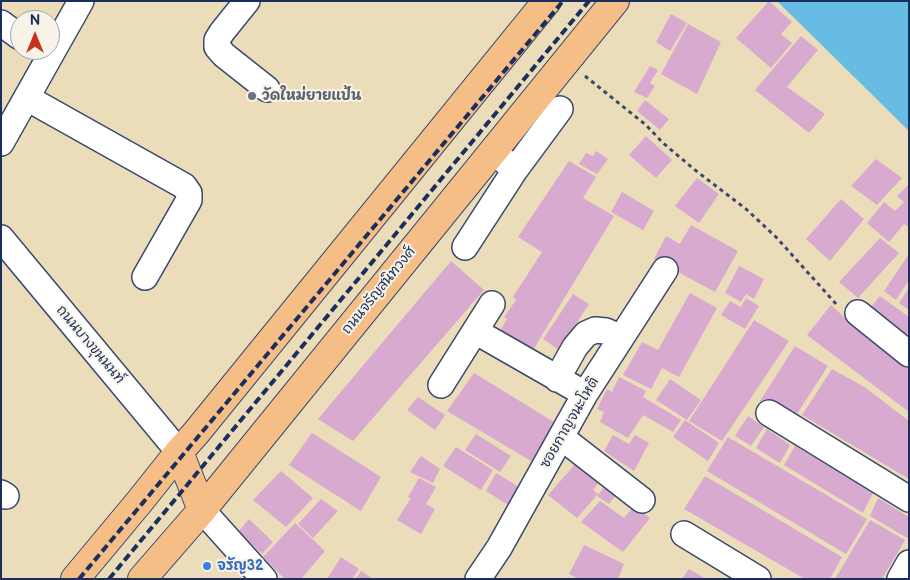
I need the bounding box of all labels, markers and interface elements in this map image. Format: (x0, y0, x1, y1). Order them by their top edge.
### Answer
north arrow (10, 10, 60, 60)
text: N (30, 12, 40, 29)
place label: วัดใหม่ยายแป้น (262, 88, 361, 104)
marker: วัดใหม่ยายแป้น (246, 90, 258, 102)
street label: ถนนจรัญสนิทวงศ์ (339, 244, 419, 338)
street label: ถนนบางขุนนนท์ (52, 302, 128, 388)
street label: ซอยกาญจนะโหติ (537, 375, 603, 471)
place label: จรัญ32 (217, 558, 263, 574)
marker: จรัญ32 (201, 560, 213, 572)

